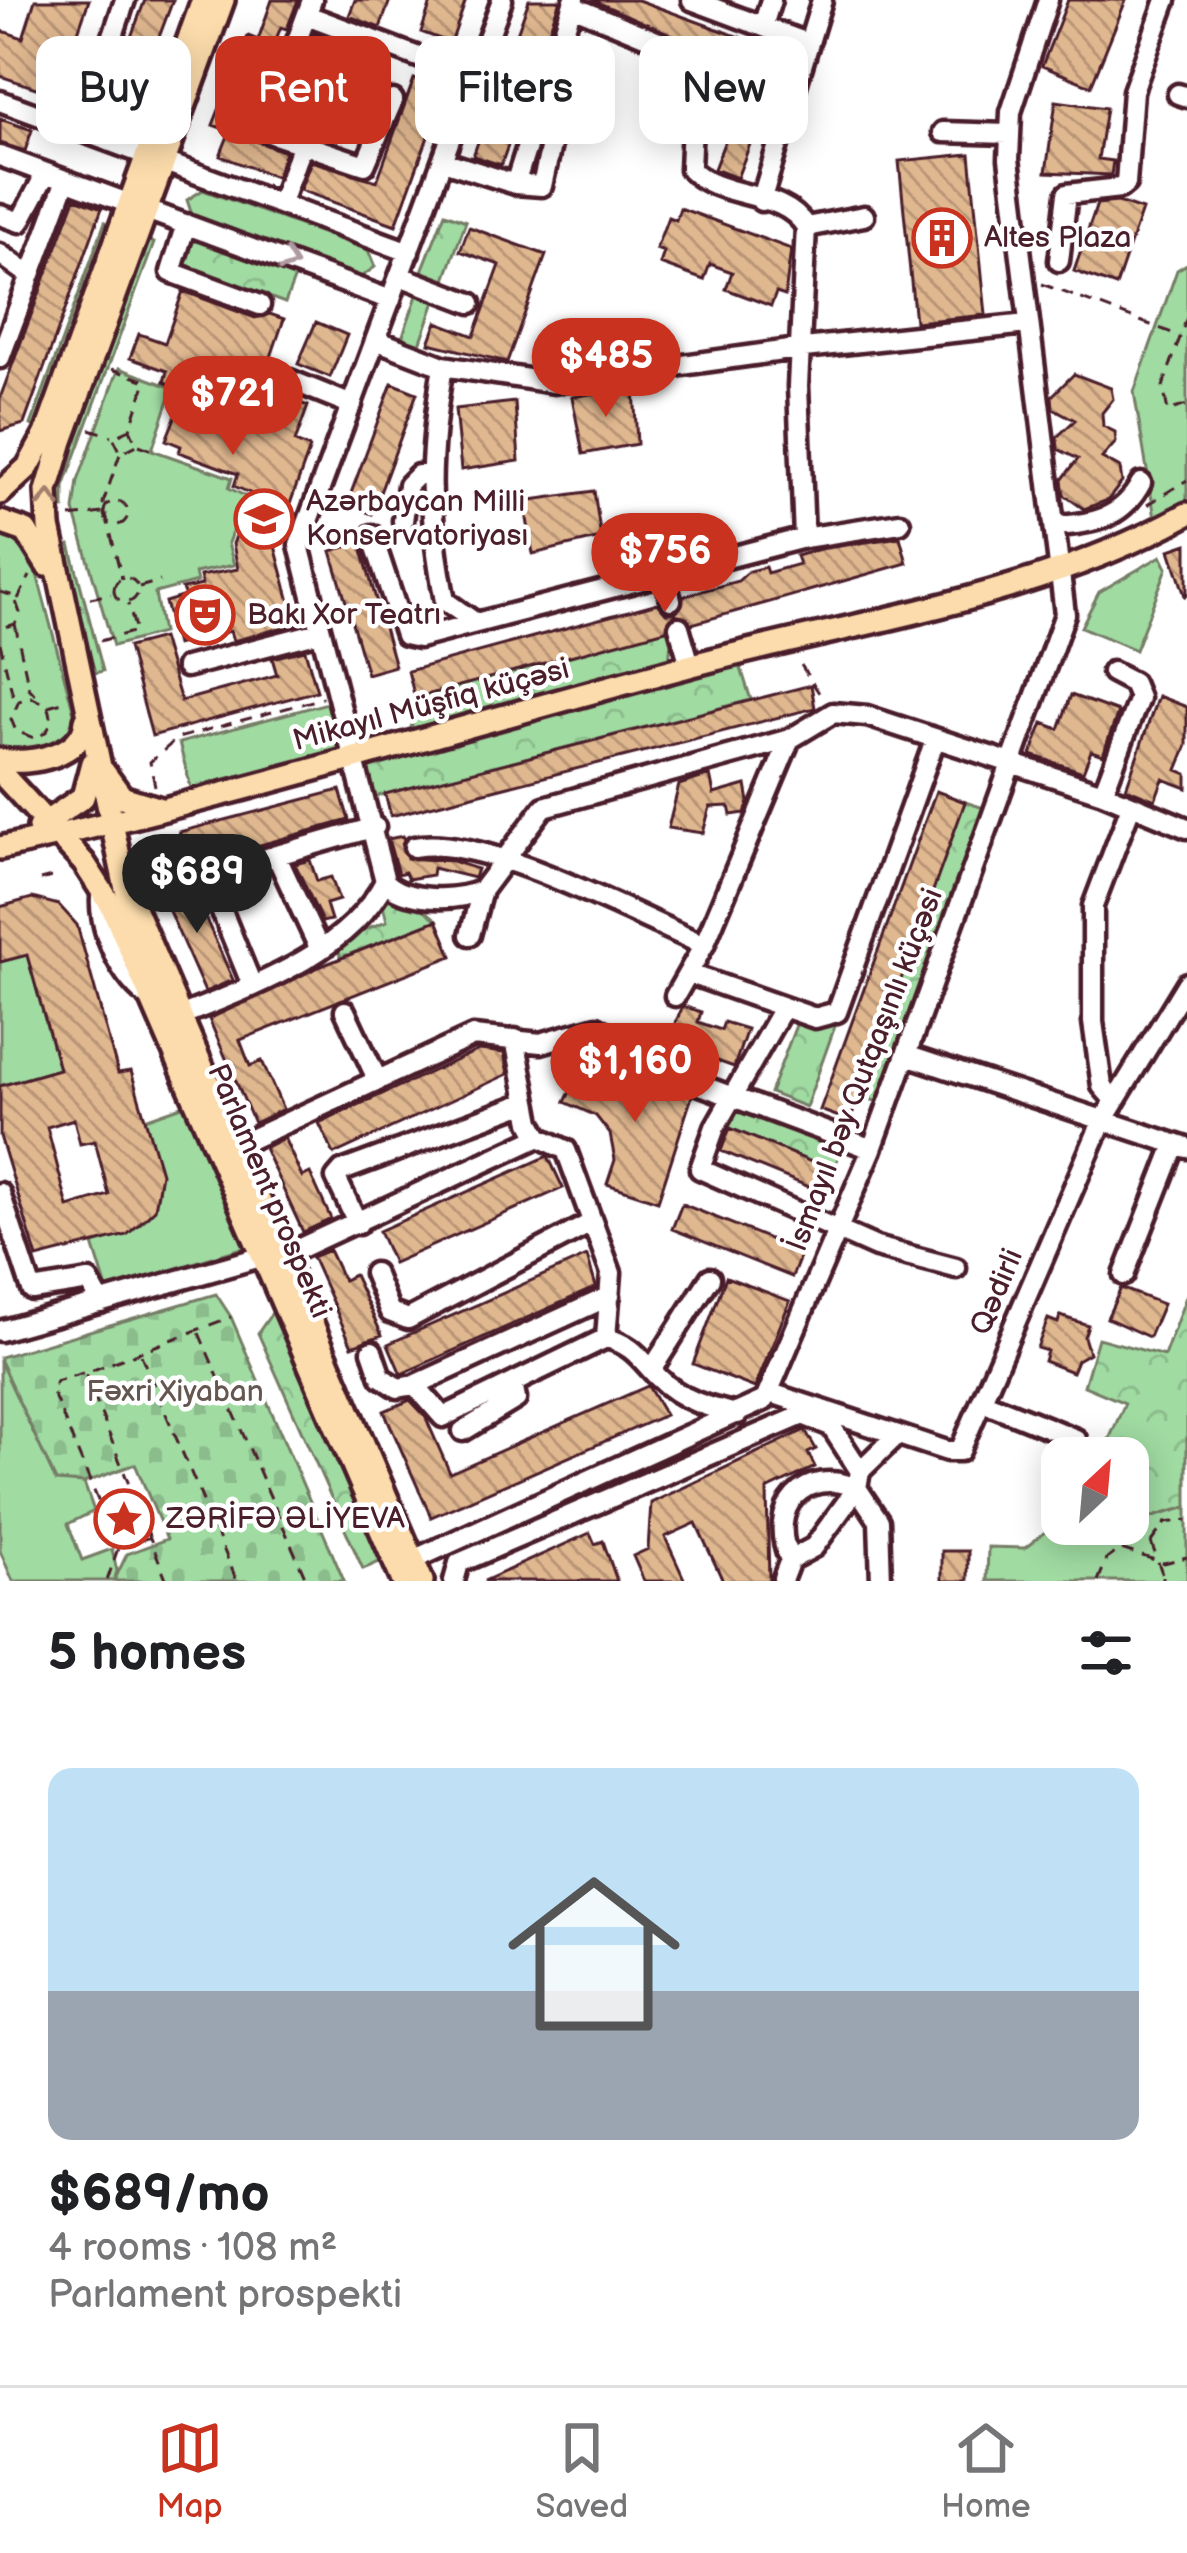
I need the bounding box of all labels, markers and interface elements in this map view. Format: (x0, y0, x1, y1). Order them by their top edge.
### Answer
chip: Buy (36, 36, 191, 144)
chip: Rent (215, 36, 391, 144)
chip: Filters (415, 36, 615, 144)
chip: New (639, 36, 808, 144)
building icon: Altes Plaza (911, 207, 973, 269)
place label: Altes Plaza (984, 220, 1131, 256)
one-way arrow (277, 247, 298, 272)
pin: $485 (535, 318, 677, 420)
text: $485 (559, 333, 653, 380)
pin: $721 (162, 356, 304, 458)
text: $721 (190, 371, 276, 418)
place label: Azərbaycan Milli Konservatoriyası (306, 484, 528, 554)
school or university icon: Azərbaycan Milli Konservatoriyası (233, 488, 295, 550)
one-way arrow (36, 489, 62, 508)
pin: $756 (594, 513, 736, 615)
text: $756 (618, 528, 712, 575)
theatre icon: Bakı Xor Teatrı (174, 584, 236, 646)
place label: Bakı Xor Teatrı (247, 597, 441, 633)
street label: Mikayıl Müşfiq küçəsi (289, 651, 573, 759)
pin: $689 (126, 834, 268, 936)
text: $689 (149, 849, 245, 896)
street label: İsmayıl bəy Qutqaşınlı küçəsi (779, 884, 951, 1256)
pin: $1,160 (537, 1023, 733, 1125)
text: $1,160 (577, 1038, 693, 1085)
street label: Parlament prospekti (199, 1059, 339, 1323)
street label: Qədirli (963, 1244, 1031, 1340)
park label: Fəxri Xiyaban (86, 1374, 264, 1410)
north arrow (1041, 1437, 1149, 1545)
map controls (1041, 1437, 1149, 1545)
place icon: ZƏRİFƏ ƏLİYEVA (93, 1488, 155, 1550)
place label: ZƏRİFƏ ƏLİYEVA (165, 1501, 405, 1537)
icon: filters (1073, 1620, 1139, 1686)
text: 5 homes (48, 1623, 246, 1684)
icon: home (486, 1846, 702, 2062)
text: $689/mo (48, 2164, 270, 2225)
text: 4 rooms · 108 m² (48, 2225, 337, 2272)
text: Parlament prospekti (48, 2272, 402, 2319)
tab: Map (156, 2415, 223, 2527)
tab: Saved (535, 2415, 628, 2527)
tab: Home (941, 2415, 1031, 2527)

